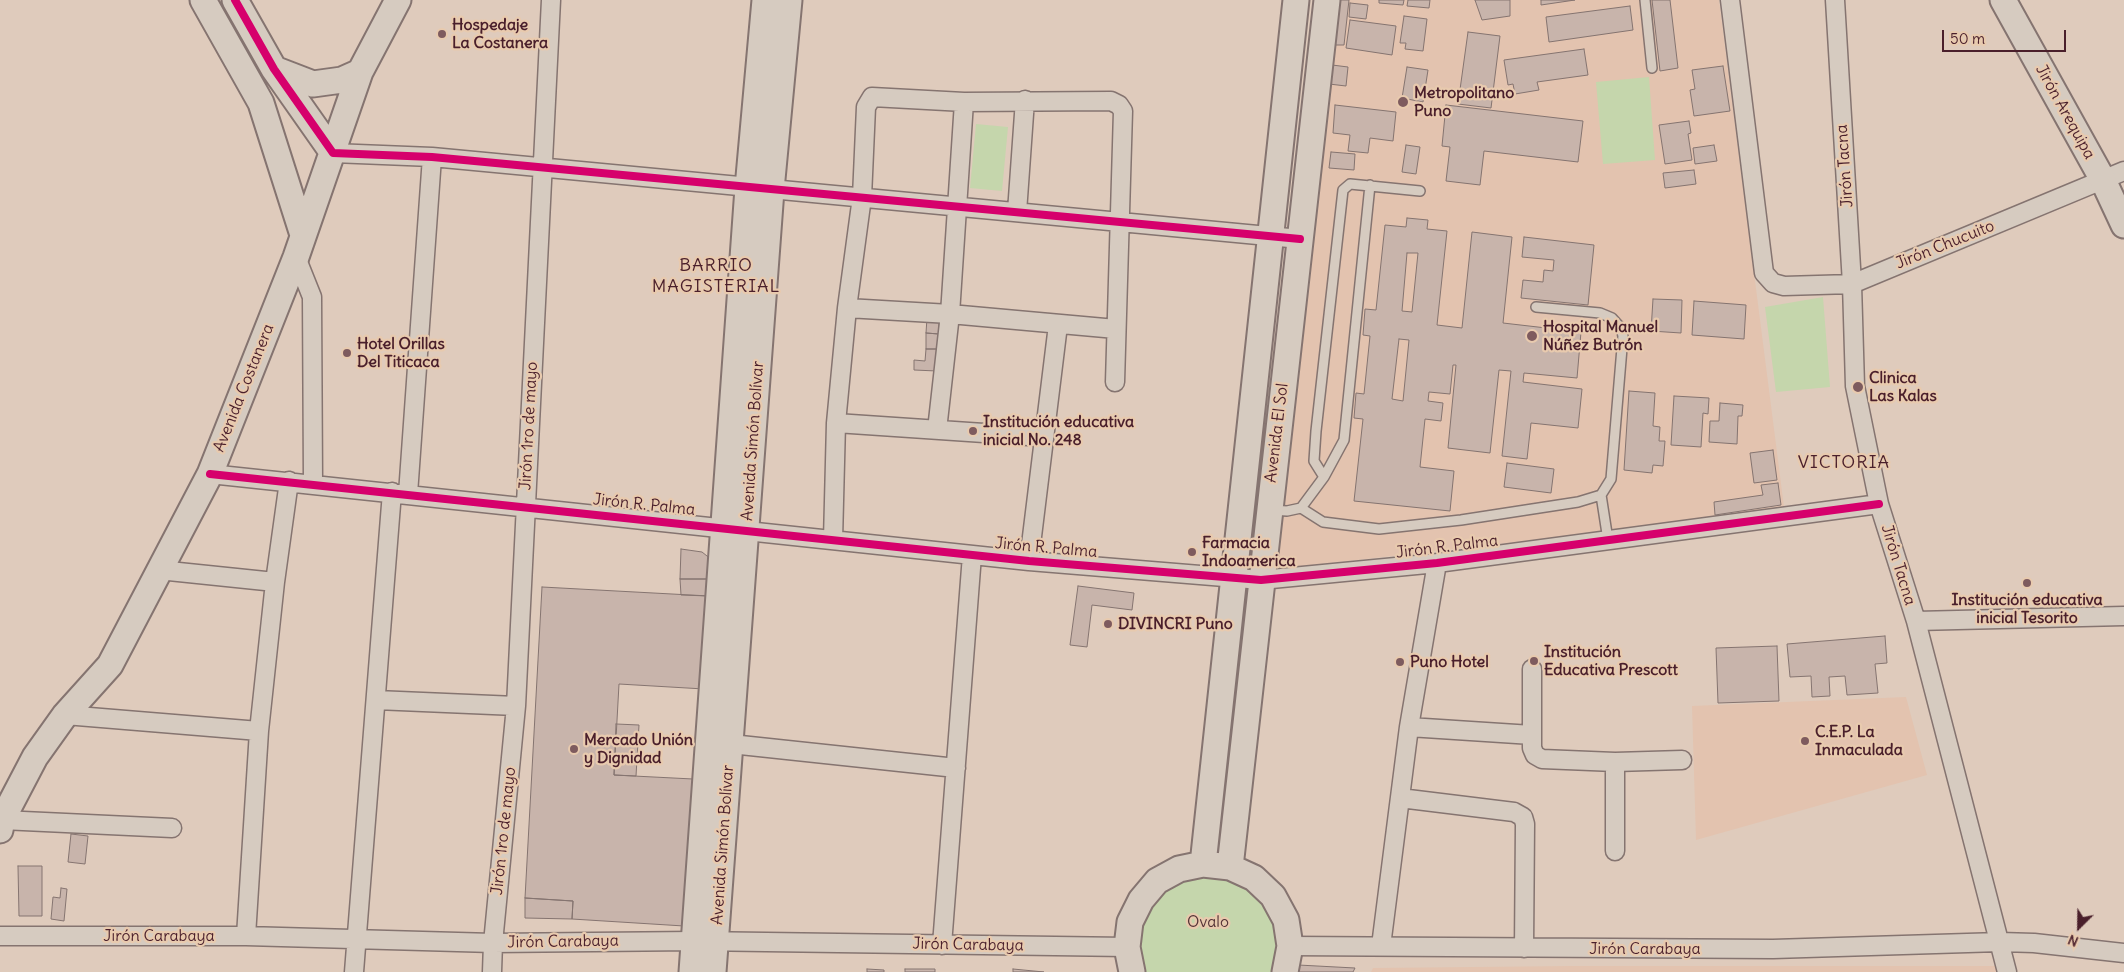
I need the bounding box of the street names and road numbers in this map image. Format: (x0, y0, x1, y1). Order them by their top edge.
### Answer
street label: Jirón Arequipa (2031, 61, 2099, 163)
street label: Jirón Tacna (1833, 124, 1857, 208)
street label: Jirón Chucuito (1893, 216, 1997, 274)
street label: Avenida Costanera (210, 321, 278, 455)
street label: Avenida Simón Bolívar (738, 360, 768, 522)
street label: Jirón 1ro de mayo (516, 361, 542, 491)
street label: Avenida El Sol (1261, 382, 1293, 484)
street label: Jirón R. Palma (592, 490, 696, 520)
street label: Jirón Tacna (1877, 522, 1919, 608)
street label: Jirón R. Palma (1395, 531, 1499, 563)
street label: Jirón R. Palma (994, 534, 1098, 562)
street label: Avenida Simón Bolívar (708, 764, 738, 926)
street label: Jirón 1ro de mayo (488, 766, 520, 896)
street label: Jirón Carabaya (103, 926, 215, 946)
street label: Jirón Carabaya (507, 931, 619, 953)
street label: Jirón Carabaya (912, 934, 1024, 956)
street label: Jirón Carabaya (1589, 939, 1701, 959)

